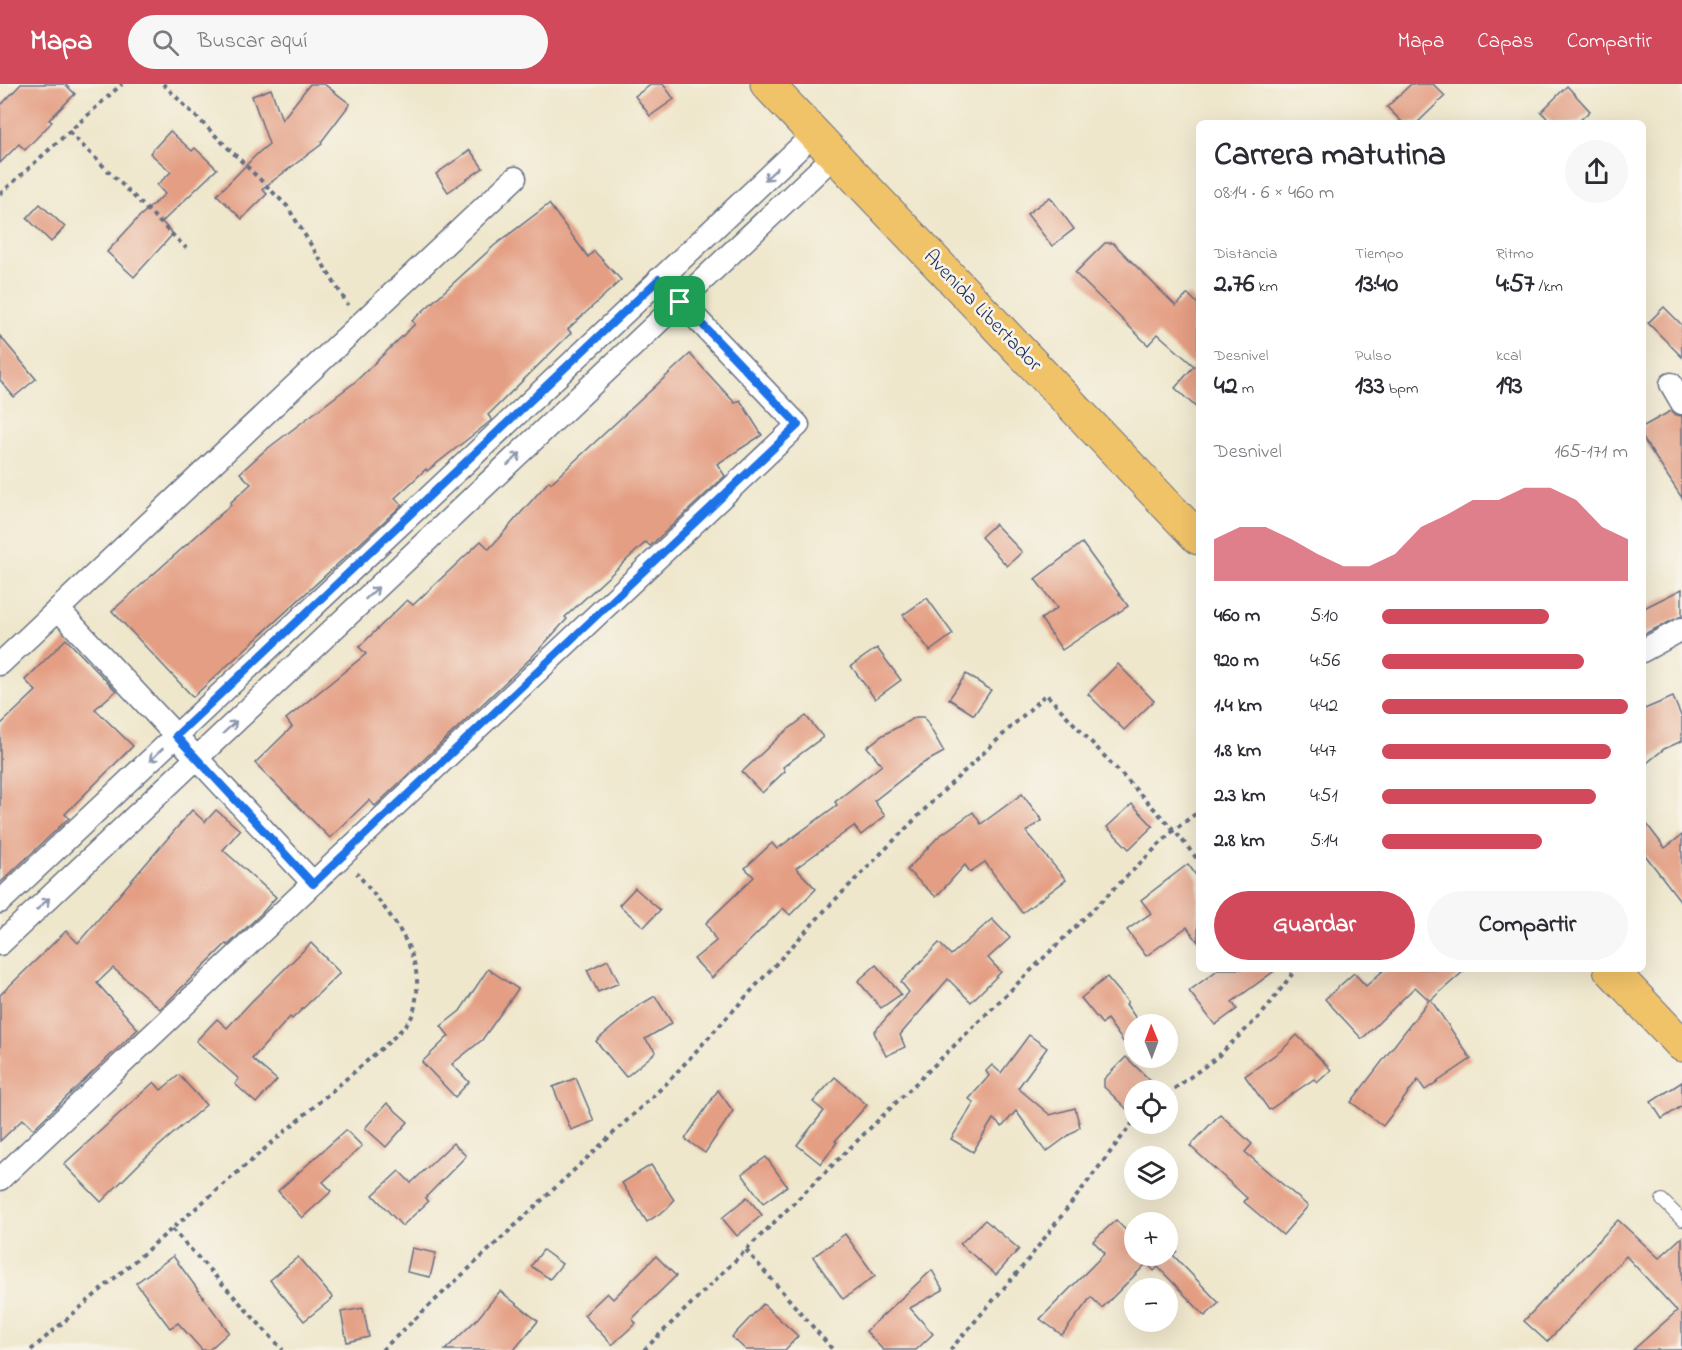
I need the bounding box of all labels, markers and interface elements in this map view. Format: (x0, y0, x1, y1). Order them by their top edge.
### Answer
search box (128, 15, 548, 69)
text: Mapa (30, 22, 92, 63)
icon: search (149, 26, 182, 59)
text: Buscar aquí (197, 26, 307, 58)
text: Mapa (1397, 27, 1444, 57)
text: Capas (1477, 27, 1534, 57)
text: Compartir (1567, 27, 1652, 57)
text: Carrera matutina (1214, 132, 1446, 180)
button: share (1565, 140, 1628, 203)
one-way arrow (764, 166, 779, 180)
text: 08:14 · 6 × 460 m (1214, 179, 1334, 208)
text: Distancia (1214, 242, 1277, 266)
text: Tiempo (1355, 242, 1404, 266)
text: Ritmo (1496, 242, 1534, 266)
street label: Avenida Libertador (916, 243, 1049, 379)
text: 2.76 (1214, 266, 1254, 304)
text: 13:40 (1355, 266, 1398, 304)
text: 4:57 (1496, 266, 1535, 304)
text: km (1254, 275, 1278, 299)
text: /km (1535, 275, 1563, 299)
pin (654, 276, 705, 327)
icon: arrive (663, 285, 696, 318)
text: Desnivel (1214, 344, 1268, 368)
text: Pulso (1355, 344, 1392, 368)
text: kcal (1496, 344, 1521, 368)
text: 42 (1214, 368, 1238, 406)
text: 133 (1355, 368, 1385, 406)
text: 193 (1496, 368, 1523, 406)
text: m (1238, 377, 1254, 401)
text: bpm (1385, 377, 1418, 401)
text: Desnivel (1214, 438, 1282, 467)
text: 165–171 m (1554, 438, 1628, 467)
one-way arrow (506, 452, 521, 466)
one-way arrow (364, 585, 379, 600)
text: 460 m (1214, 602, 1260, 631)
text: 5:10 (1310, 602, 1338, 631)
text: 920 m (1214, 647, 1259, 676)
text: 4:56 (1310, 647, 1340, 676)
text: 1.4 km (1214, 692, 1262, 721)
text: 4:42 (1310, 692, 1338, 721)
one-way arrow (222, 720, 237, 734)
text: 1.8 km (1214, 737, 1261, 766)
text: 4:47 (1310, 737, 1336, 766)
one-way arrow (149, 747, 164, 761)
text: 2.3 km (1214, 782, 1266, 811)
text: 4:51 (1310, 782, 1338, 811)
text: 2.8 km (1214, 827, 1265, 856)
text: 5:14 (1310, 827, 1338, 856)
button: Guardar (1214, 891, 1415, 960)
button: Compartir (1427, 891, 1628, 960)
one-way arrow (35, 897, 50, 911)
north arrow (1124, 1014, 1178, 1068)
map controls (1124, 1014, 1178, 1332)
button: locate (1124, 1080, 1178, 1134)
button: layers (1124, 1146, 1178, 1200)
button: + (1124, 1212, 1178, 1266)
button: − (1124, 1278, 1178, 1332)

